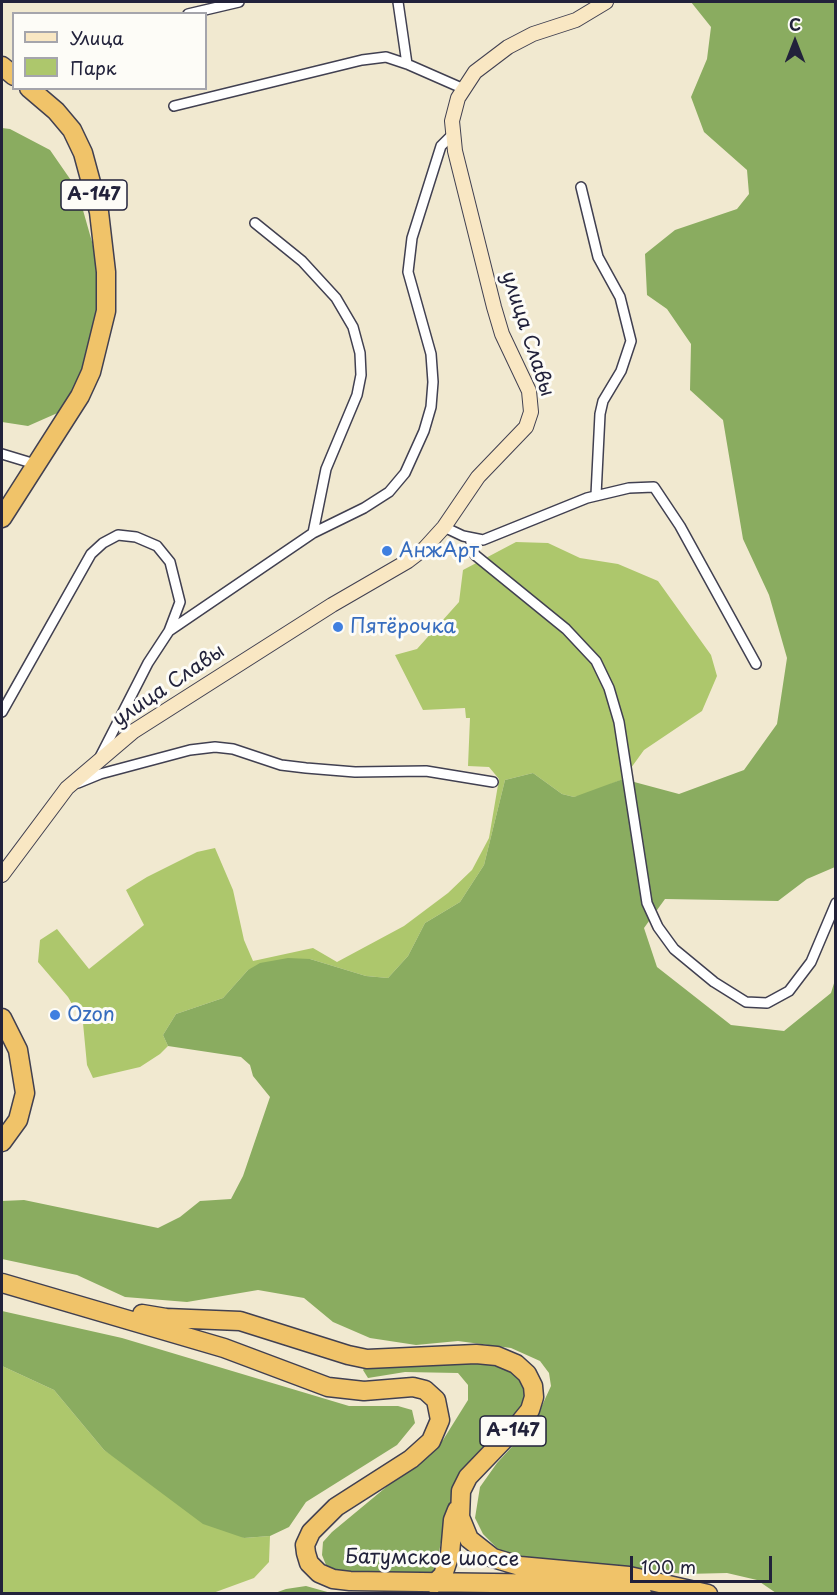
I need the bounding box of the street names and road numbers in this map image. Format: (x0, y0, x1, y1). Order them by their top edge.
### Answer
road number: А-147 (61, 180, 127, 210)
street label: улица Славы (495, 268, 559, 400)
street label: улица Славы (108, 640, 230, 732)
road number: А-147 (480, 1416, 546, 1446)
street label: Батумское шоссе (345, 1545, 519, 1573)

